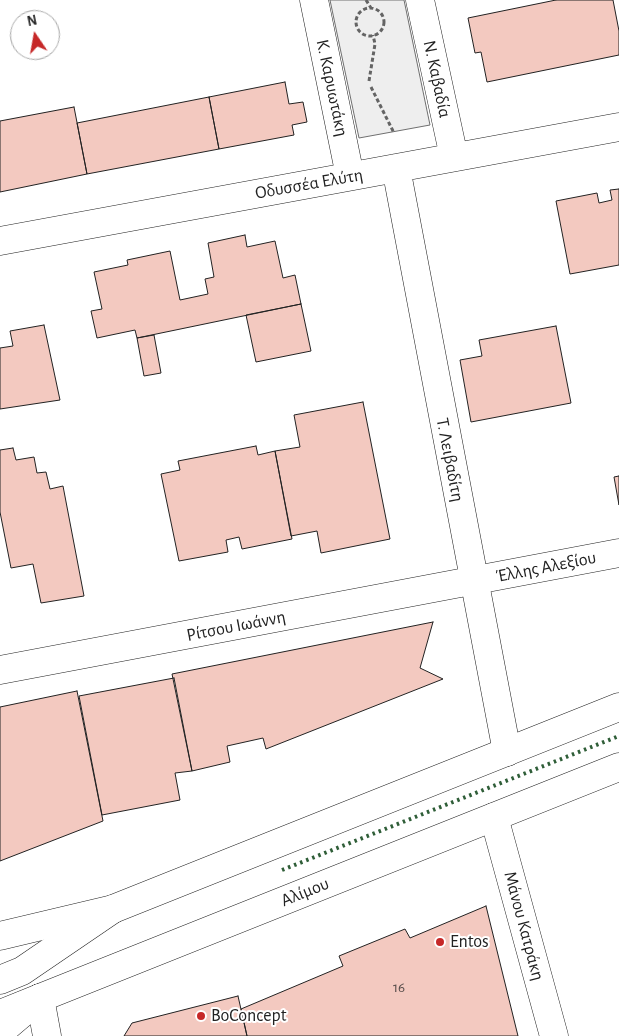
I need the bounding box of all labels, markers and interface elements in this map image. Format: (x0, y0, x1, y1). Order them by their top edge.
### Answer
north arrow (10, 10, 60, 60)
text: N (26, 13, 38, 29)
street label: Κ. Καρυωτάκη (311, 38, 353, 138)
street label: Ν. Καβαδία (418, 38, 456, 120)
street label: Οδυσσέα Ελύτη (253, 164, 365, 204)
street label: Τ. Λειβαδίτη (431, 416, 469, 504)
street label: Έλλης Αλεξίου (494, 547, 598, 587)
street label: Ρίτσου Ιωάννη (185, 606, 287, 646)
street label: Μάνου Κατράκη (499, 869, 549, 983)
street label: Αλίμου (278, 873, 332, 911)
place label: Entos (450, 931, 489, 953)
marker: Entos (434, 936, 446, 948)
house number: 16 (393, 978, 405, 996)
place label: BoConcept (211, 1005, 286, 1027)
marker: BoConcept (195, 1010, 207, 1022)

